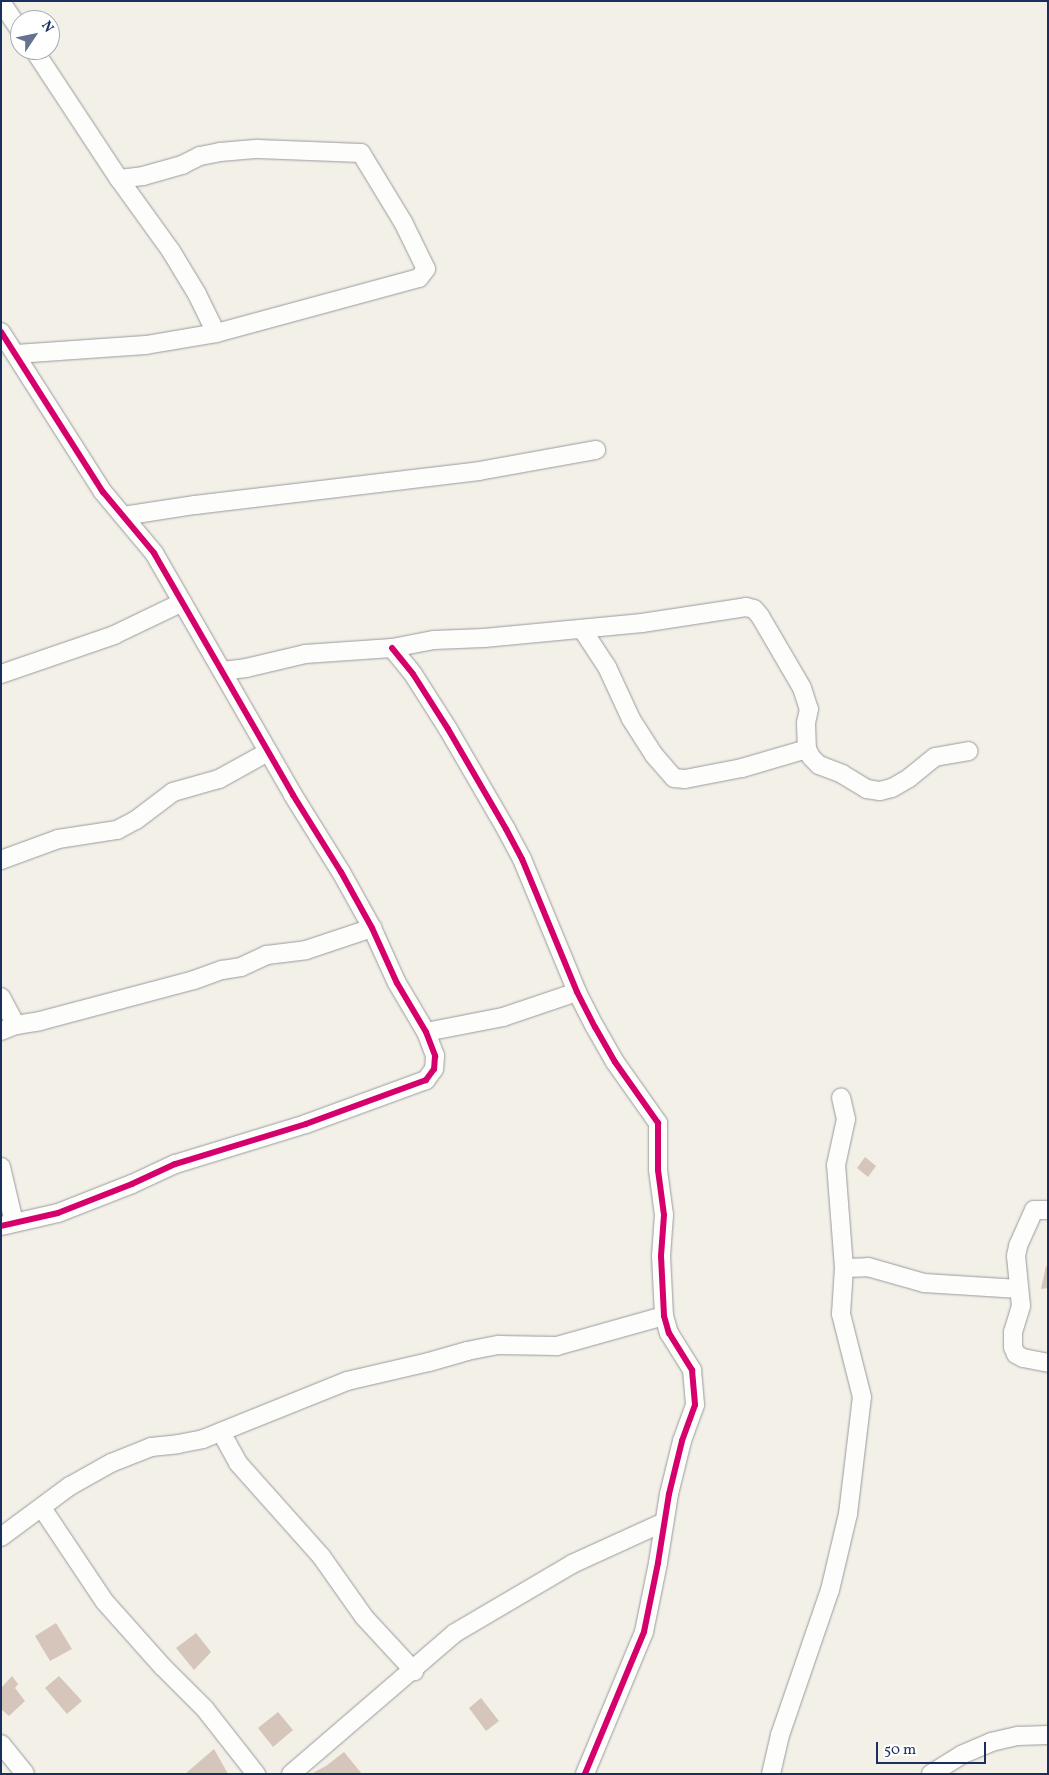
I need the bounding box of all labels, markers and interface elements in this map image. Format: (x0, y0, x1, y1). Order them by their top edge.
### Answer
north arrow (10, 10, 60, 60)
text: N (36, 17, 58, 36)
scale bar (879, 1732, 989, 1764)
text: 50 m (884, 1740, 916, 1761)

